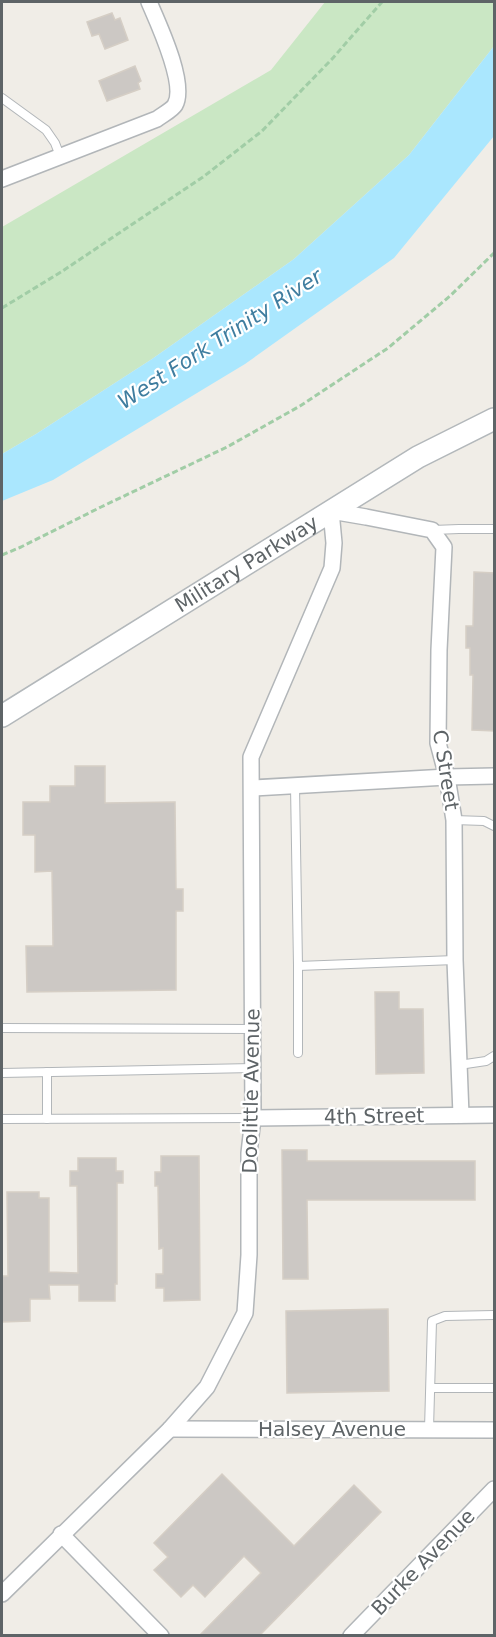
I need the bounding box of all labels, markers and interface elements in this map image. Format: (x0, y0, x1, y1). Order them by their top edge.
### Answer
water label: West Fork Trinity River (113, 263, 328, 414)
street label: Military Parkway (170, 510, 323, 617)
street label: C Street (428, 728, 464, 812)
street label: Doolittle Avenue (238, 1008, 264, 1174)
street label: 4th Street (324, 1103, 425, 1129)
street label: Halsey Avenue (258, 1417, 406, 1441)
street label: Burke Avenue (366, 1504, 480, 1620)

